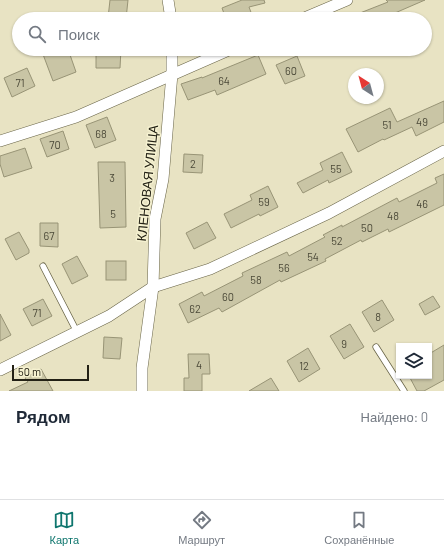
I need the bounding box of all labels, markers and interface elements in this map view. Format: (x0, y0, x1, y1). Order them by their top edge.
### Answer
search box (12, 12, 432, 56)
icon: search (26, 23, 48, 45)
text: Поиск (58, 25, 100, 43)
house number: 60 (285, 64, 297, 77)
north arrow (348, 68, 384, 104)
house number: 64 (218, 74, 230, 87)
house number: 71 (15, 76, 25, 89)
house number: 49 (416, 115, 428, 128)
house number: 51 (382, 118, 392, 131)
street label: КЛЕНОВАЯ УЛИЦА (133, 124, 161, 242)
house number: 68 (95, 127, 107, 140)
house number: 70 (49, 138, 61, 151)
house number: 2 (190, 157, 196, 170)
house number: 55 (330, 162, 342, 175)
house number: 3 (109, 171, 115, 184)
house number: 59 (258, 195, 270, 208)
house number: 46 (416, 197, 428, 210)
house number: 5 (110, 207, 116, 220)
house number: 48 (387, 209, 399, 222)
house number: 50 (361, 221, 373, 234)
house number: 67 (44, 229, 54, 242)
house number: 52 (331, 234, 343, 247)
house number: 54 (307, 250, 319, 263)
house number: 56 (278, 261, 290, 274)
house number: 58 (250, 273, 262, 286)
house number: 60 (222, 290, 234, 303)
house number: 62 (189, 302, 201, 315)
house number: 71 (32, 306, 42, 319)
house number: 8 (375, 310, 381, 323)
house number: 9 (341, 337, 347, 350)
map controls (396, 343, 432, 379)
button: layers (396, 343, 432, 379)
house number: 4 (196, 358, 202, 371)
house number: 12 (299, 359, 309, 372)
scale bar (12, 363, 89, 382)
text: 50 m (18, 365, 41, 378)
text: Рядом (16, 406, 71, 426)
text: Найдено: 0 (361, 409, 428, 425)
tab: Карта (50, 509, 79, 546)
tab: Маршрут (178, 509, 225, 546)
tab: Сохранённые (324, 509, 394, 546)

